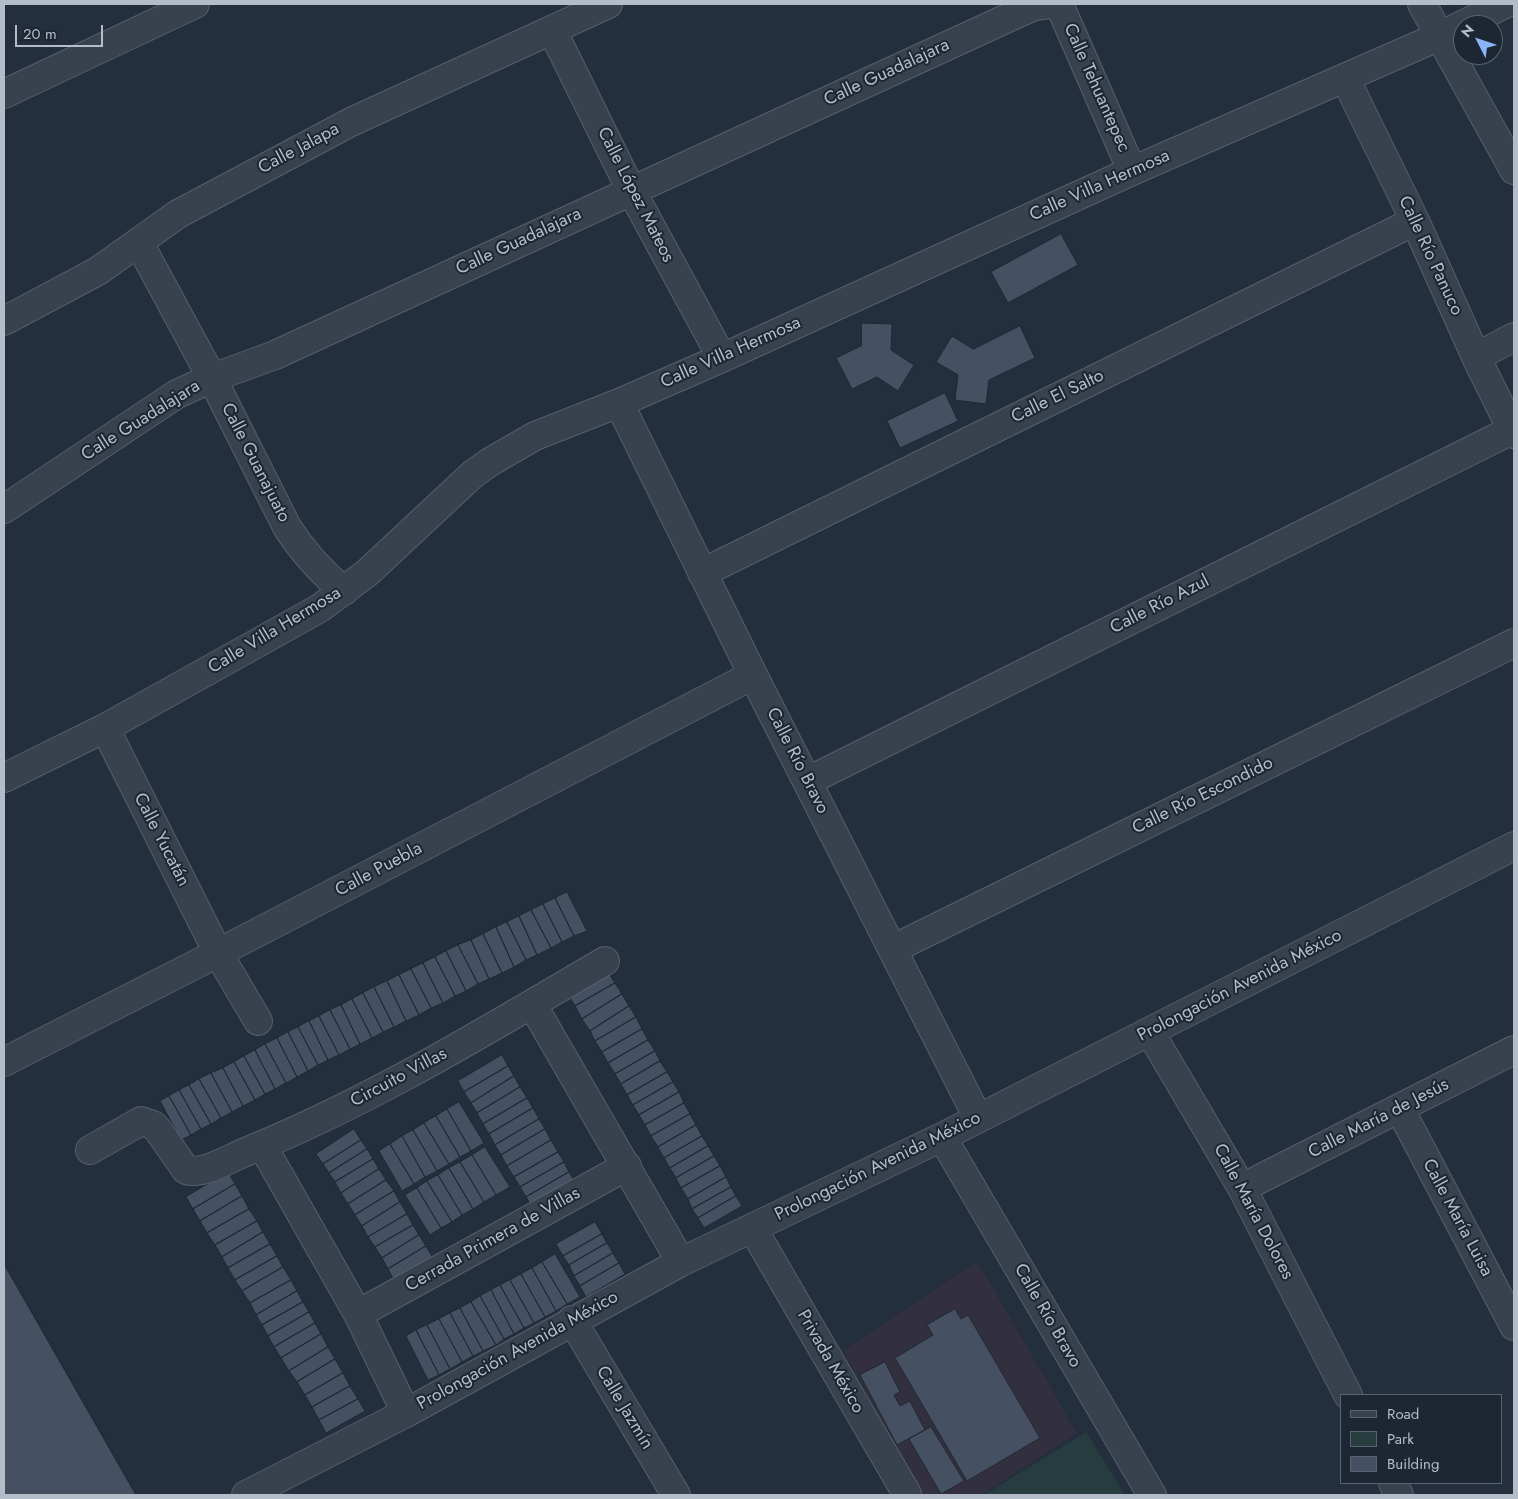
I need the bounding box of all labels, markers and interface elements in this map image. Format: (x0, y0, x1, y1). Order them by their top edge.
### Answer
scale bar (18, 15, 105, 47)
north arrow (1453, 15, 1503, 65)
street label: Calle Tehuantepec (1058, 20, 1134, 156)
text: N (1456, 20, 1479, 42)
text: 20 m (23, 23, 57, 45)
street label: Calle Guadalajara (821, 35, 953, 111)
street label: Calle Jalapa (255, 119, 343, 179)
street label: Calle López Mateos (592, 124, 678, 266)
street label: Calle Villa Hermosa (1027, 145, 1173, 227)
street label: Calle Río Panuco (1393, 193, 1467, 319)
street label: Calle Guadalajara (453, 204, 585, 280)
street label: Calle Villa Hermosa (658, 312, 804, 394)
street label: Calle El Salto (1008, 365, 1108, 429)
street label: Calle Guadalajara (78, 376, 204, 466)
street label: Calle Guanajuato (216, 400, 294, 526)
street label: Calle Río Azul (1107, 571, 1213, 639)
street label: Calle Villa Hermosa (205, 583, 345, 679)
street label: Calle Río Bravo (761, 704, 833, 818)
street label: Calle Río Escondido (1129, 753, 1277, 839)
street label: Calle Yucatán (128, 790, 194, 890)
street label: Calle Puebla (332, 838, 426, 902)
street label: Prolongación Avenida México (1134, 925, 1346, 1047)
street label: Circuito Villas (347, 1044, 451, 1112)
street label: Calle María de Jesús (1305, 1074, 1453, 1164)
street label: Prolongación Avenida México (772, 1108, 984, 1226)
street label: Calle María Dolores (1208, 1140, 1298, 1284)
street label: Calle María Luisa (1417, 1156, 1497, 1280)
street label: Cerrada Primera de Villas (402, 1183, 584, 1297)
street label: Calle Río Bravo (1009, 1260, 1085, 1372)
street label: Prolongación Avenida México (414, 1287, 622, 1415)
street label: Privada México (792, 1306, 868, 1418)
street label: Calle Jazmín (591, 1362, 657, 1454)
legend (1340, 1394, 1503, 1484)
text: Road (1387, 1403, 1419, 1425)
text: Park (1387, 1428, 1414, 1450)
text: Building (1387, 1453, 1439, 1475)

